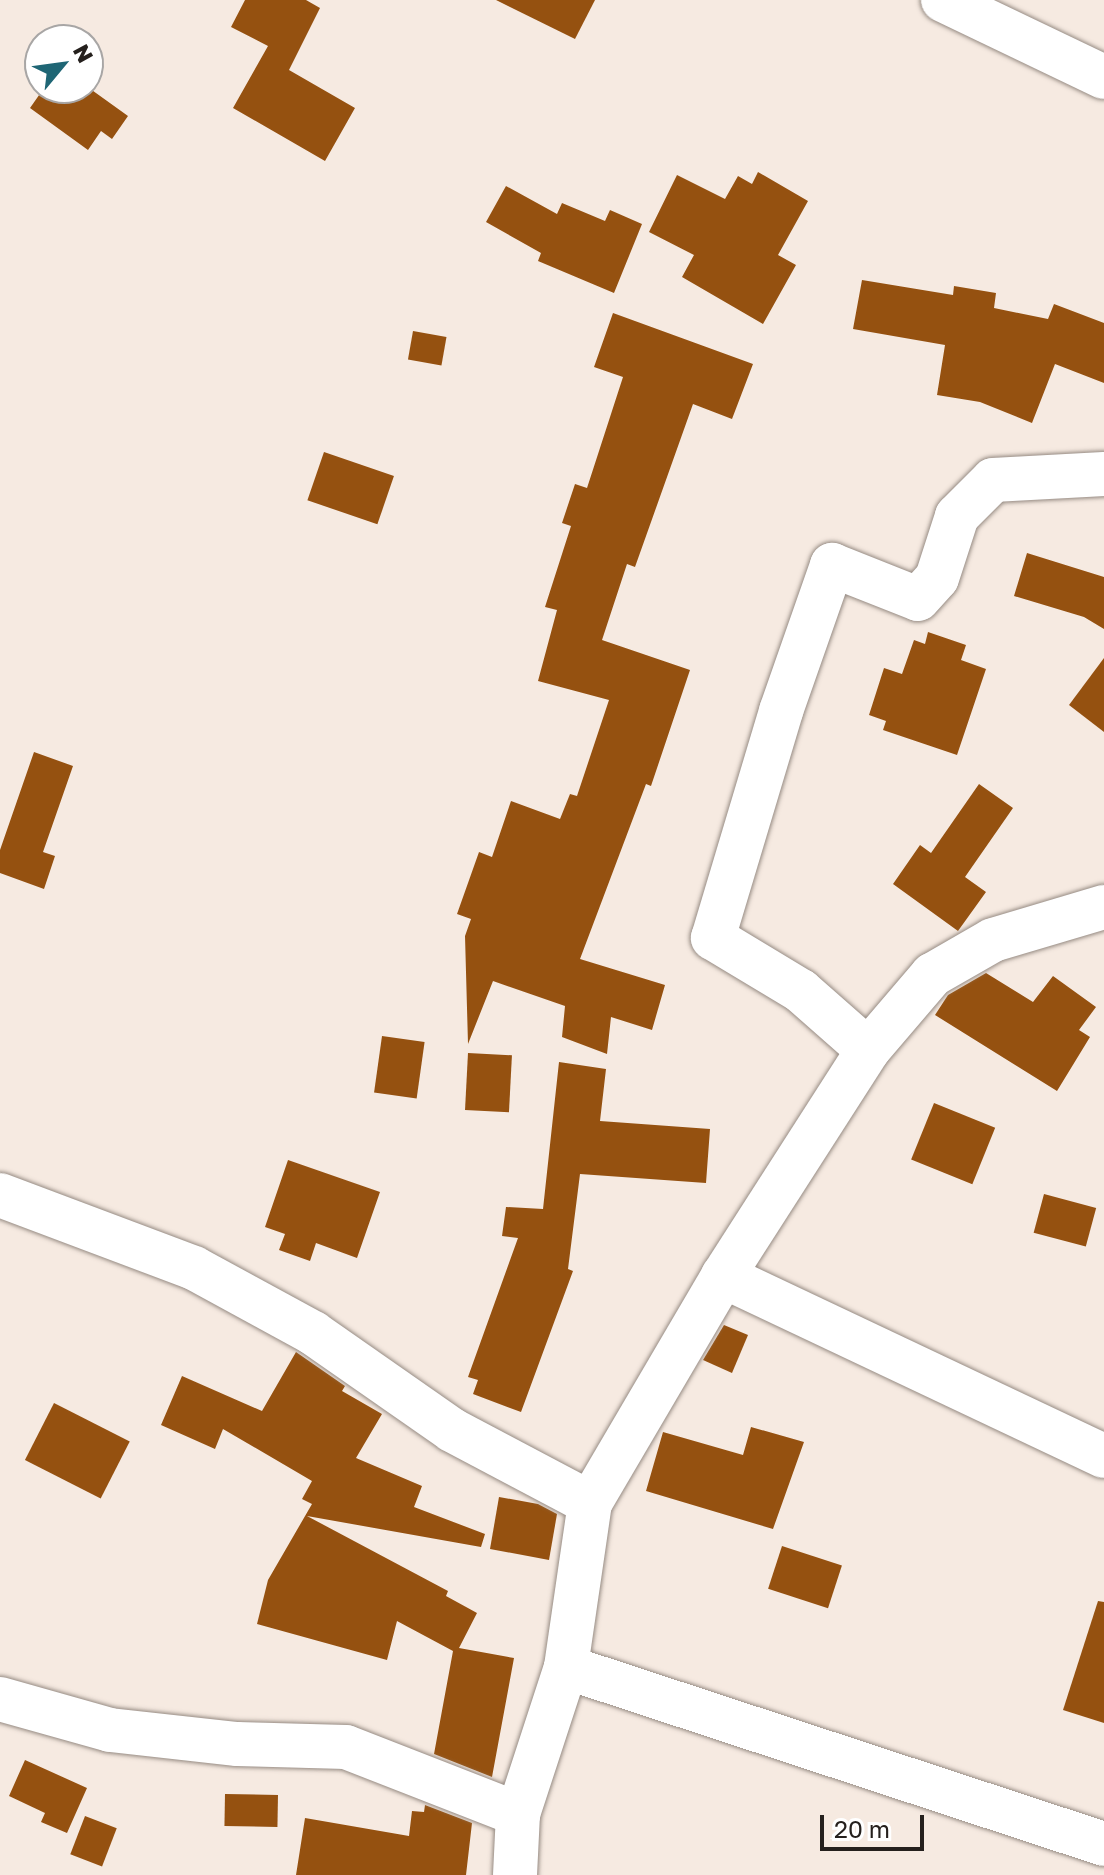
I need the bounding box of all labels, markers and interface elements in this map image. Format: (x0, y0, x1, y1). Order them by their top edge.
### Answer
north arrow (24, 24, 104, 104)
text: N (68, 39, 100, 67)
scale bar (824, 1799, 928, 1849)
text: 20 m (834, 1814, 890, 1843)

